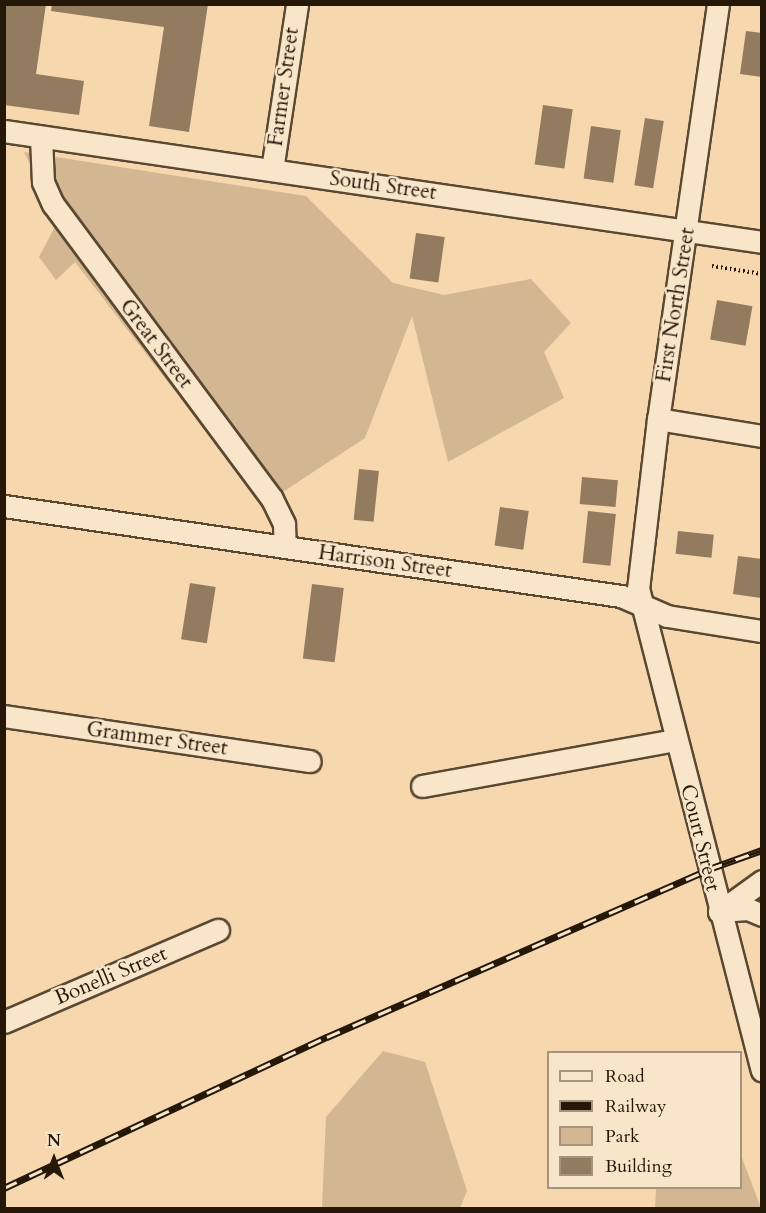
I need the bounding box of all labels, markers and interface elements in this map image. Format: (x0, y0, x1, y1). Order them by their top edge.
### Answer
street label: Farmer Street (263, 26, 305, 148)
street label: South Street (328, 166, 438, 206)
street label: First North Street (651, 226, 701, 384)
street label: Great Street (114, 294, 198, 394)
street label: Harrison Street (317, 540, 453, 584)
street label: Grammer Street (85, 717, 229, 761)
street label: Court Street (675, 782, 725, 894)
street label: Bonelli Street (51, 941, 171, 1011)
legend (547, 1051, 742, 1189)
text: Road (605, 1064, 645, 1089)
text: Railway (605, 1094, 667, 1119)
text: Park (605, 1124, 640, 1149)
north arrow (24, 1129, 84, 1189)
text: N (47, 1130, 61, 1152)
text: Building (605, 1154, 672, 1179)

